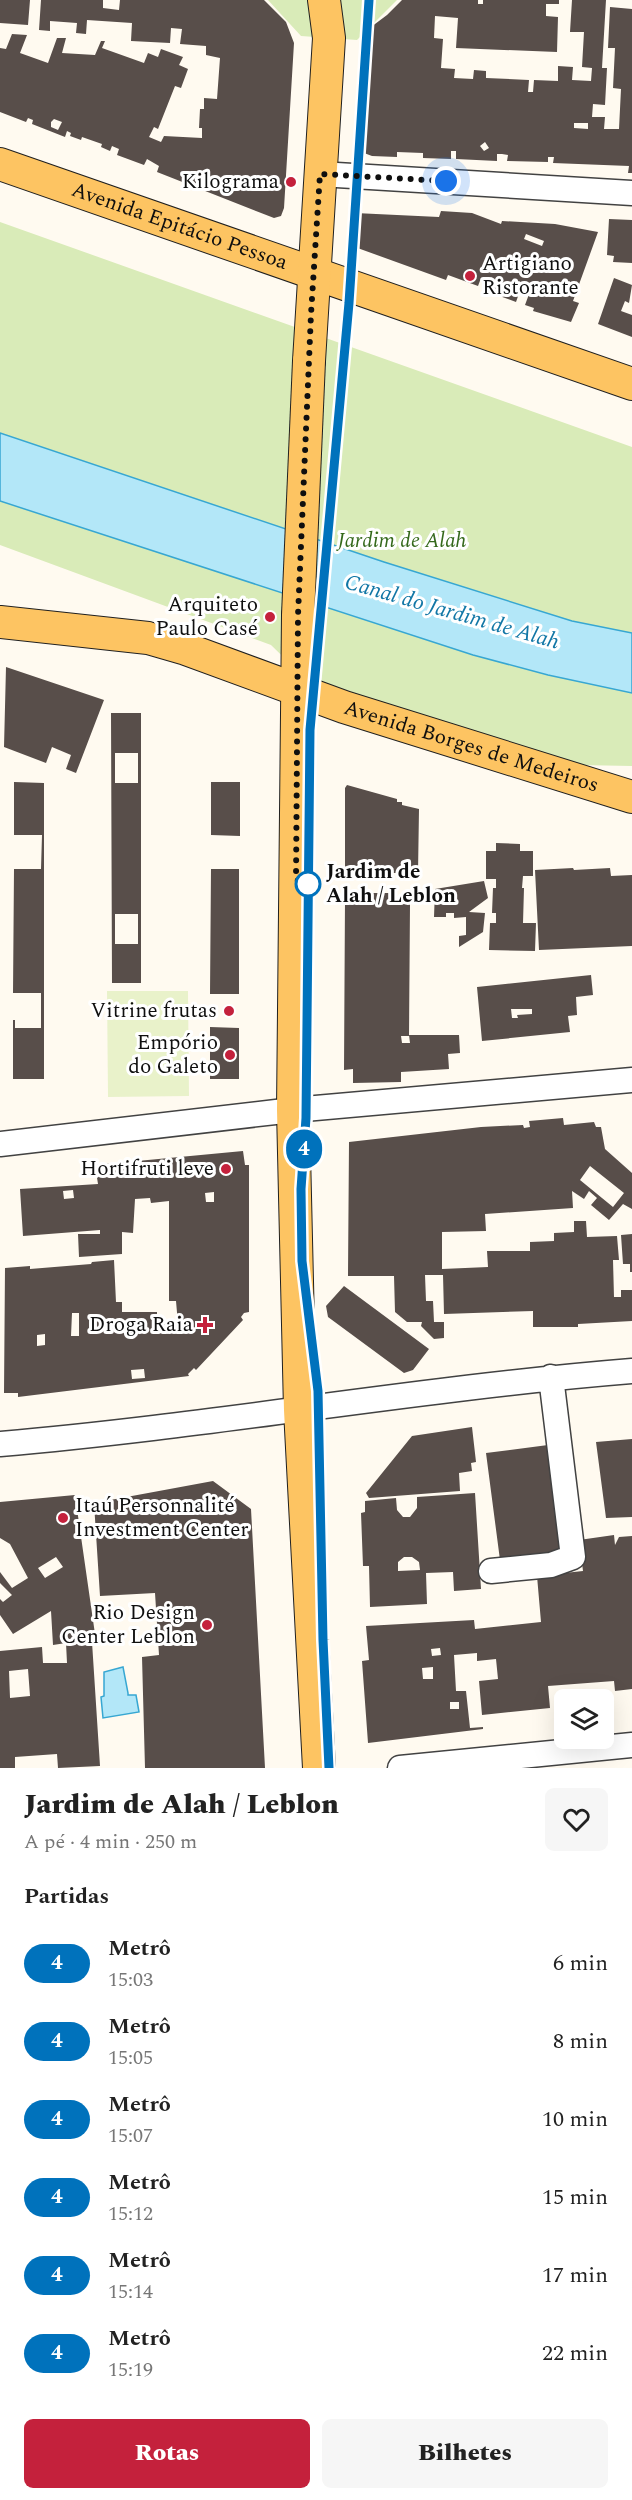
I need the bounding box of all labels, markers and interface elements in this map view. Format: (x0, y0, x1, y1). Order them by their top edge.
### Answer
place label: Kilograma (182, 166, 280, 198)
your location (431, 166, 461, 196)
street label: Avenida Epitácio Pessoa (67, 174, 293, 279)
marker: Kilograma (284, 175, 298, 189)
place label: Artigiano Ristorante (482, 248, 579, 304)
marker: Artigiano Ristorante (463, 269, 477, 283)
park label: Jardim de Alah (336, 525, 467, 557)
water label: Canal do Jardim de Alah (341, 566, 563, 658)
place label: Arquiteto Paulo Casé (155, 589, 258, 645)
marker: Arquiteto Paulo Casé (263, 610, 277, 624)
street label: Avenida Borges de Medeiros (340, 692, 603, 802)
place label: Jardim de Alah / Leblon (326, 856, 456, 912)
marker: Jardim de Alah / Leblon (295, 871, 321, 897)
place label: Vitrine frutas (91, 995, 217, 1027)
marker: Vitrine frutas (222, 1004, 236, 1018)
place label: Empório do Galeto (128, 1027, 218, 1083)
marker: Empório do Galeto (223, 1048, 237, 1062)
line badge: 4 (284, 1130, 324, 1168)
text: 4 (298, 1133, 310, 1165)
place label: Hortifruti leve (80, 1153, 214, 1185)
marker: Hortifruti leve (219, 1162, 233, 1176)
place label: Droga Raia (89, 1309, 194, 1341)
marker: Droga Raia (198, 1318, 212, 1332)
place label: Itaú Personnalité Investment Center (75, 1490, 249, 1546)
marker: Itaú Personnalité Investment Center (56, 1511, 70, 1525)
place label: Rio Design Center Leblon (61, 1597, 195, 1653)
marker: Rio Design Center Leblon (200, 1618, 214, 1632)
map controls (554, 1689, 614, 1749)
button: layers (554, 1689, 614, 1749)
text: Jardim de Alah / Leblon (24, 1783, 339, 1826)
button: heart (545, 1788, 608, 1851)
text: A pé · 4 min · 250 m (24, 1827, 197, 1857)
text: Partidas (24, 1880, 109, 1913)
text: Metrô (108, 1932, 171, 1965)
text: 4 (51, 1947, 63, 1979)
text: 6 min (553, 1947, 608, 1980)
text: 15:03 (108, 1965, 153, 1995)
text: Metrô (108, 2010, 171, 2043)
text: 4 (51, 2025, 63, 2057)
text: 8 min (553, 2025, 608, 2058)
text: 15:05 (108, 2043, 153, 2073)
text: Metrô (108, 2088, 171, 2121)
text: 4 (51, 2103, 63, 2135)
text: 10 min (542, 2103, 608, 2136)
text: 15:07 (108, 2121, 153, 2151)
text: Metrô (108, 2166, 171, 2199)
text: 4 (51, 2181, 63, 2213)
text: 15 min (542, 2181, 608, 2214)
text: 15:12 (108, 2199, 153, 2229)
text: Metrô (108, 2244, 171, 2277)
text: 4 (51, 2259, 63, 2291)
text: 17 min (542, 2259, 608, 2292)
text: 15:14 (108, 2277, 153, 2307)
text: Metrô (108, 2322, 171, 2355)
text: 4 (51, 2337, 63, 2369)
text: 22 min (542, 2337, 608, 2370)
text: 15:19 (108, 2355, 153, 2385)
button: Rotas (24, 2419, 310, 2488)
button: Bilhetes (322, 2419, 608, 2488)

